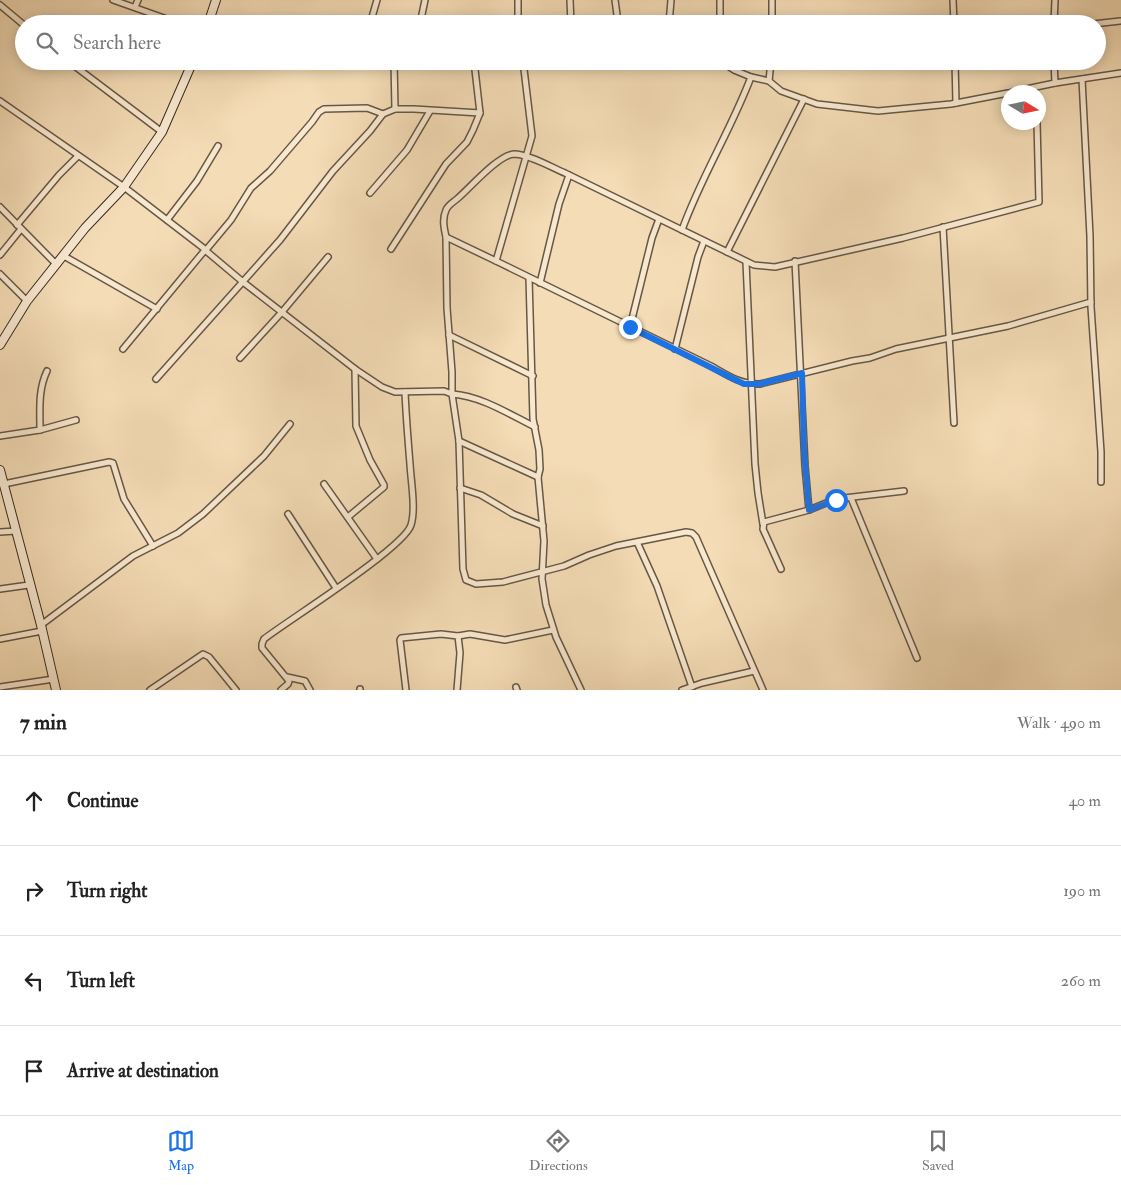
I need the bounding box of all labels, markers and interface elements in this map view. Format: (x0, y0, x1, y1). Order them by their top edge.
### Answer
search box (15, 15, 1106, 70)
icon: search (33, 29, 61, 57)
text: Search here (73, 31, 161, 55)
north arrow (1001, 85, 1046, 130)
route end (619, 316, 642, 339)
route start (825, 489, 848, 512)
text: 7 min (20, 709, 67, 736)
text: Walk · 490 m (1017, 713, 1101, 733)
icon: ahead (20, 787, 48, 815)
text: Continue (67, 789, 138, 813)
text: 40 m (1068, 791, 1101, 811)
icon: right (20, 877, 48, 905)
text: Turn right (67, 879, 147, 903)
text: 190 m (1063, 881, 1101, 901)
icon: left (20, 967, 48, 995)
text: Turn left (67, 969, 135, 993)
text: 260 m (1061, 971, 1101, 991)
icon: arrive (20, 1057, 48, 1085)
text: Arrive at destination (67, 1059, 219, 1083)
tab: Map (167, 1127, 195, 1174)
tab: Directions (529, 1127, 588, 1174)
tab: Saved (922, 1127, 954, 1174)

